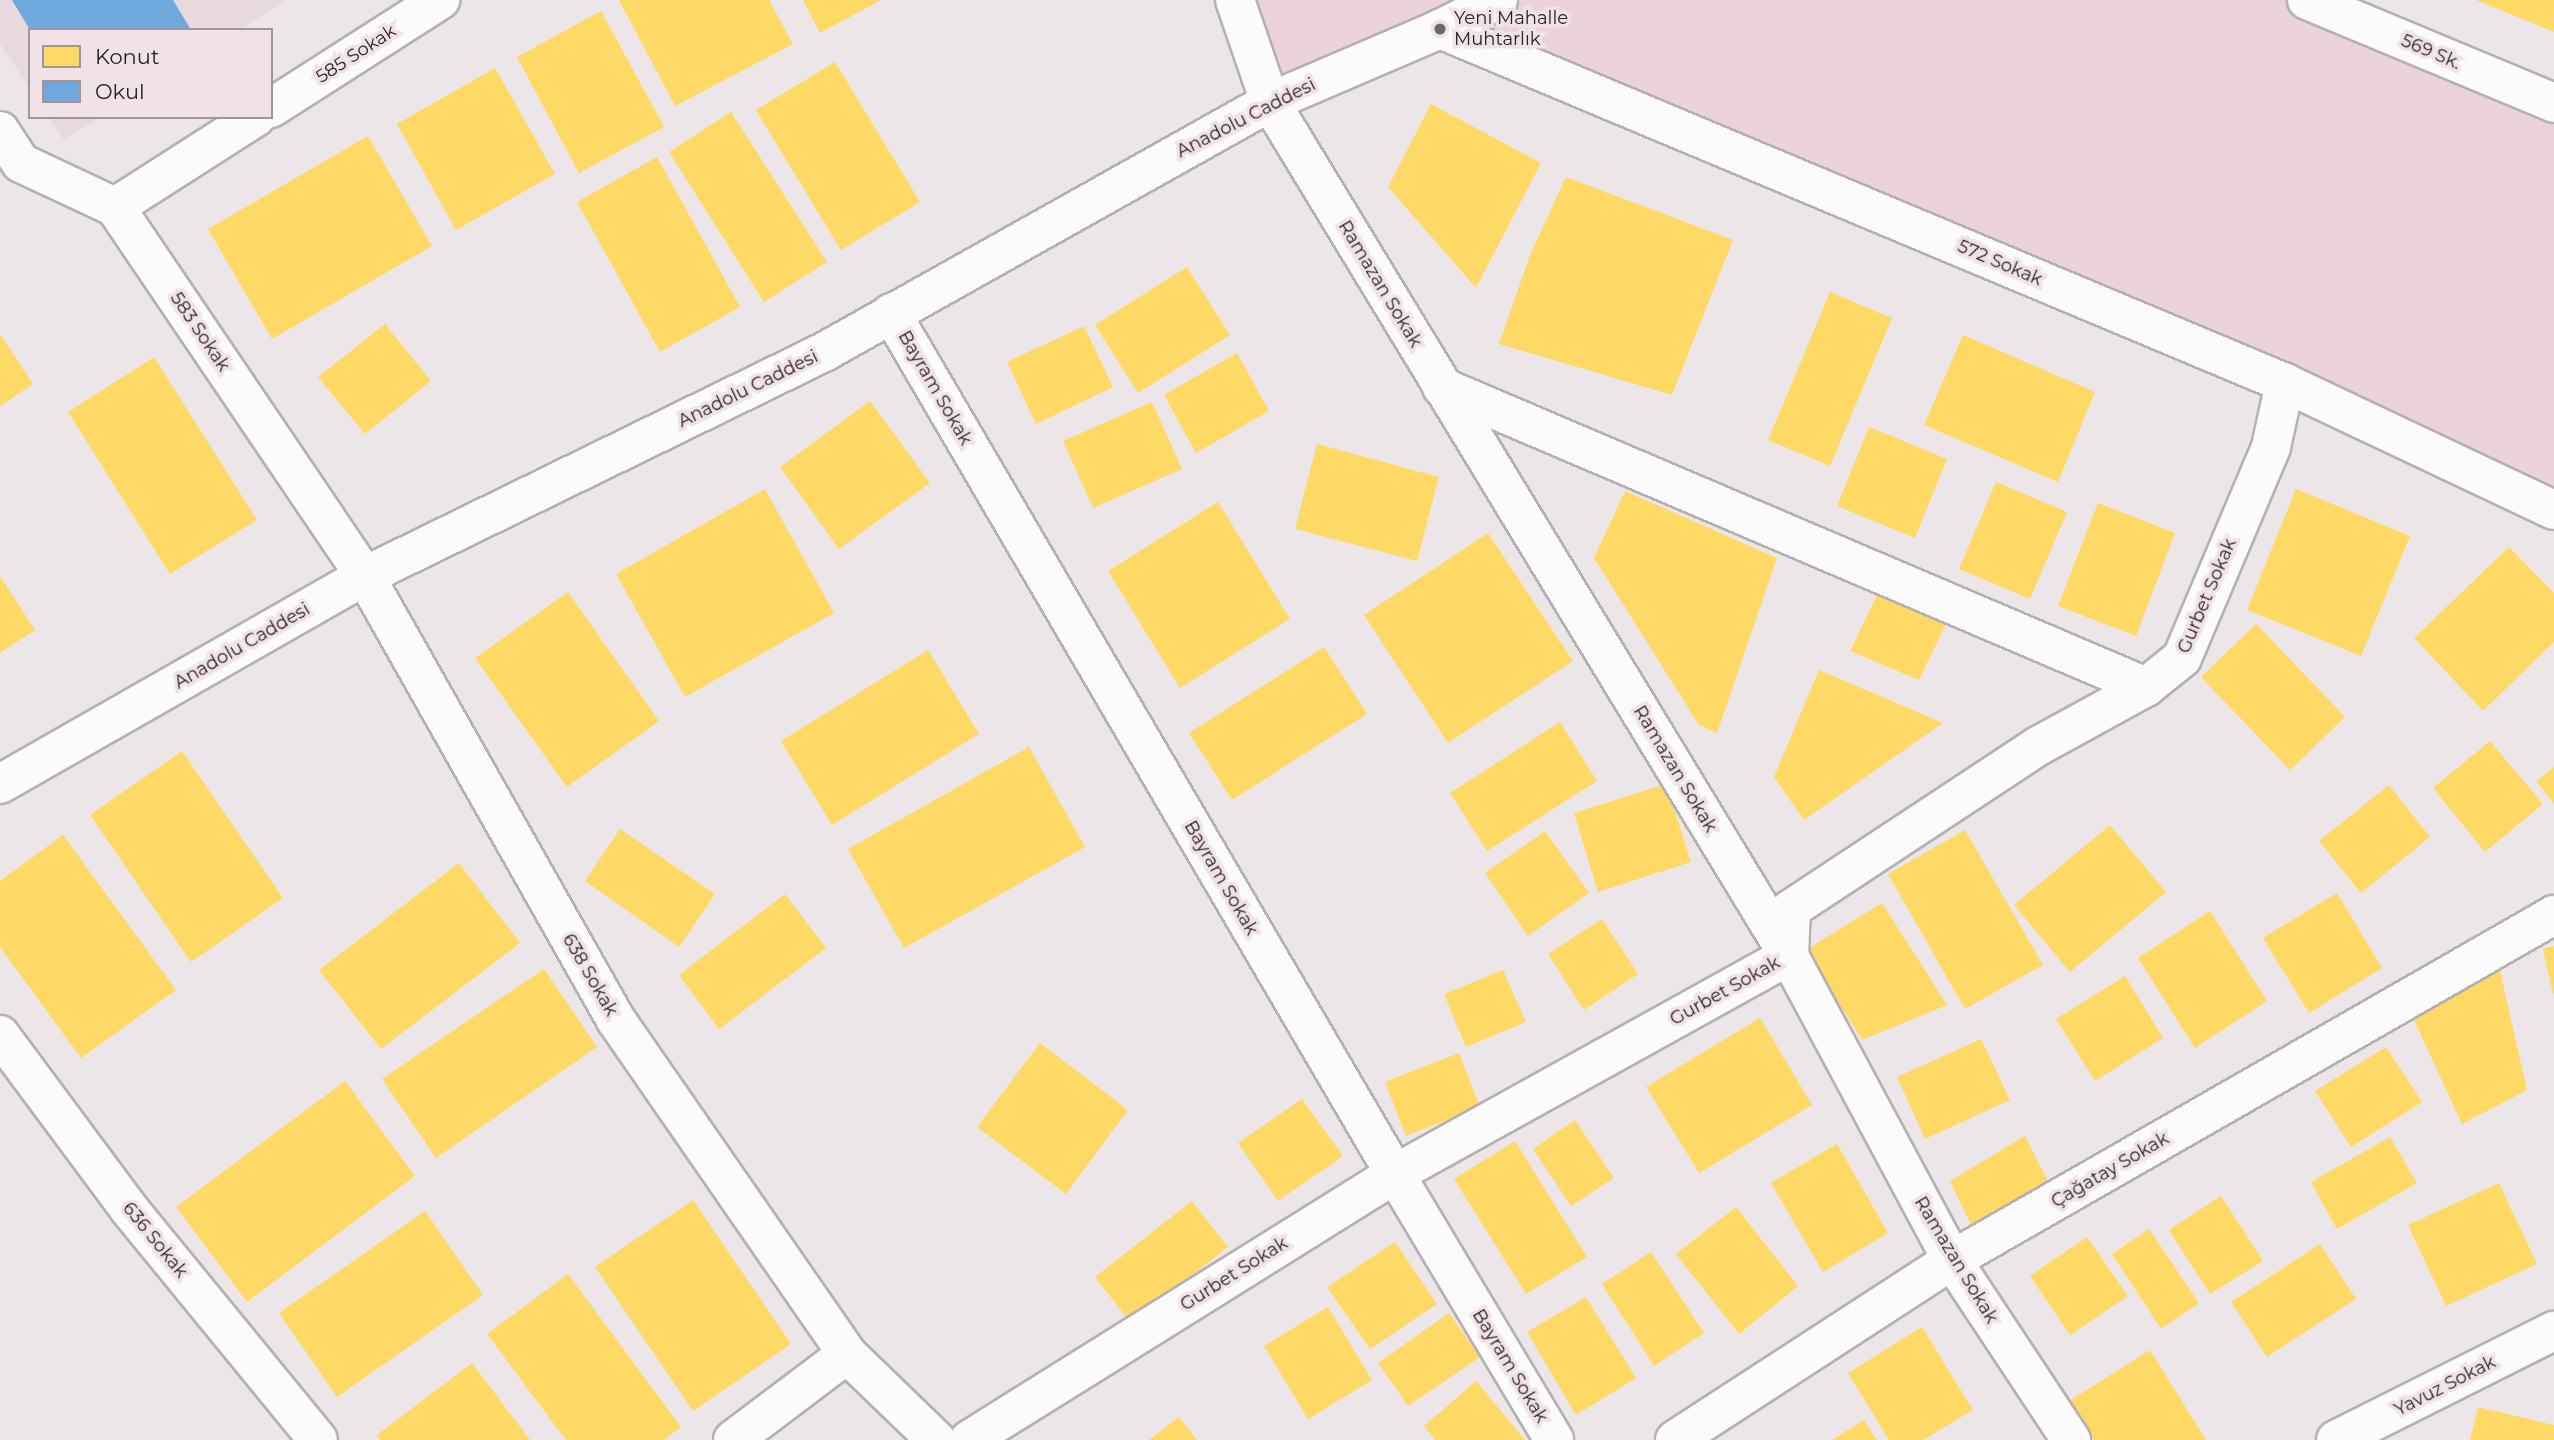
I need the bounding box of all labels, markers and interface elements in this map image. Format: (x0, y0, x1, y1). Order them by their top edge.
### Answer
place label: Yeni Mahalle Muhtarlık (1454, 8, 1568, 50)
street label: 585 Sokak (312, 20, 400, 88)
marker: Yeni Mahalle Muhtarlık (1432, 21, 1448, 37)
legend (28, 28, 273, 119)
street label: 569 Sk. (2398, 30, 2464, 74)
text: Konut (95, 44, 159, 69)
street label: Anadolu Caddesi (1173, 74, 1319, 162)
text: Okul (95, 79, 145, 104)
street label: Ramazan Sokak (1334, 217, 1426, 351)
street label: 572 Sokak (1954, 236, 2046, 290)
street label: 583 Sokak (166, 288, 234, 376)
street label: Bayram Sokak (893, 327, 977, 449)
street label: Anadolu Caddesi (675, 346, 821, 432)
street label: Gurbet Sokak (2173, 535, 2241, 657)
street label: Anadolu Caddesi (170, 598, 314, 694)
street label: Ramazan Sokak (1629, 702, 1721, 836)
street label: Bayram Sokak (1179, 817, 1263, 939)
street label: 638 Sokak (558, 930, 622, 1020)
street label: Gurbet Sokak (1666, 952, 1784, 1030)
street label: Çağatay Sokak (2047, 1128, 2173, 1212)
street label: Ramazan Sokak (1910, 1193, 2002, 1327)
street label: 636 Sokak (118, 1198, 192, 1282)
street label: Gurbet Sokak (1176, 1232, 1292, 1316)
street label: Bayram Sokak (1468, 1305, 1552, 1427)
street label: Yavuz Sokak (2391, 1351, 2499, 1421)

